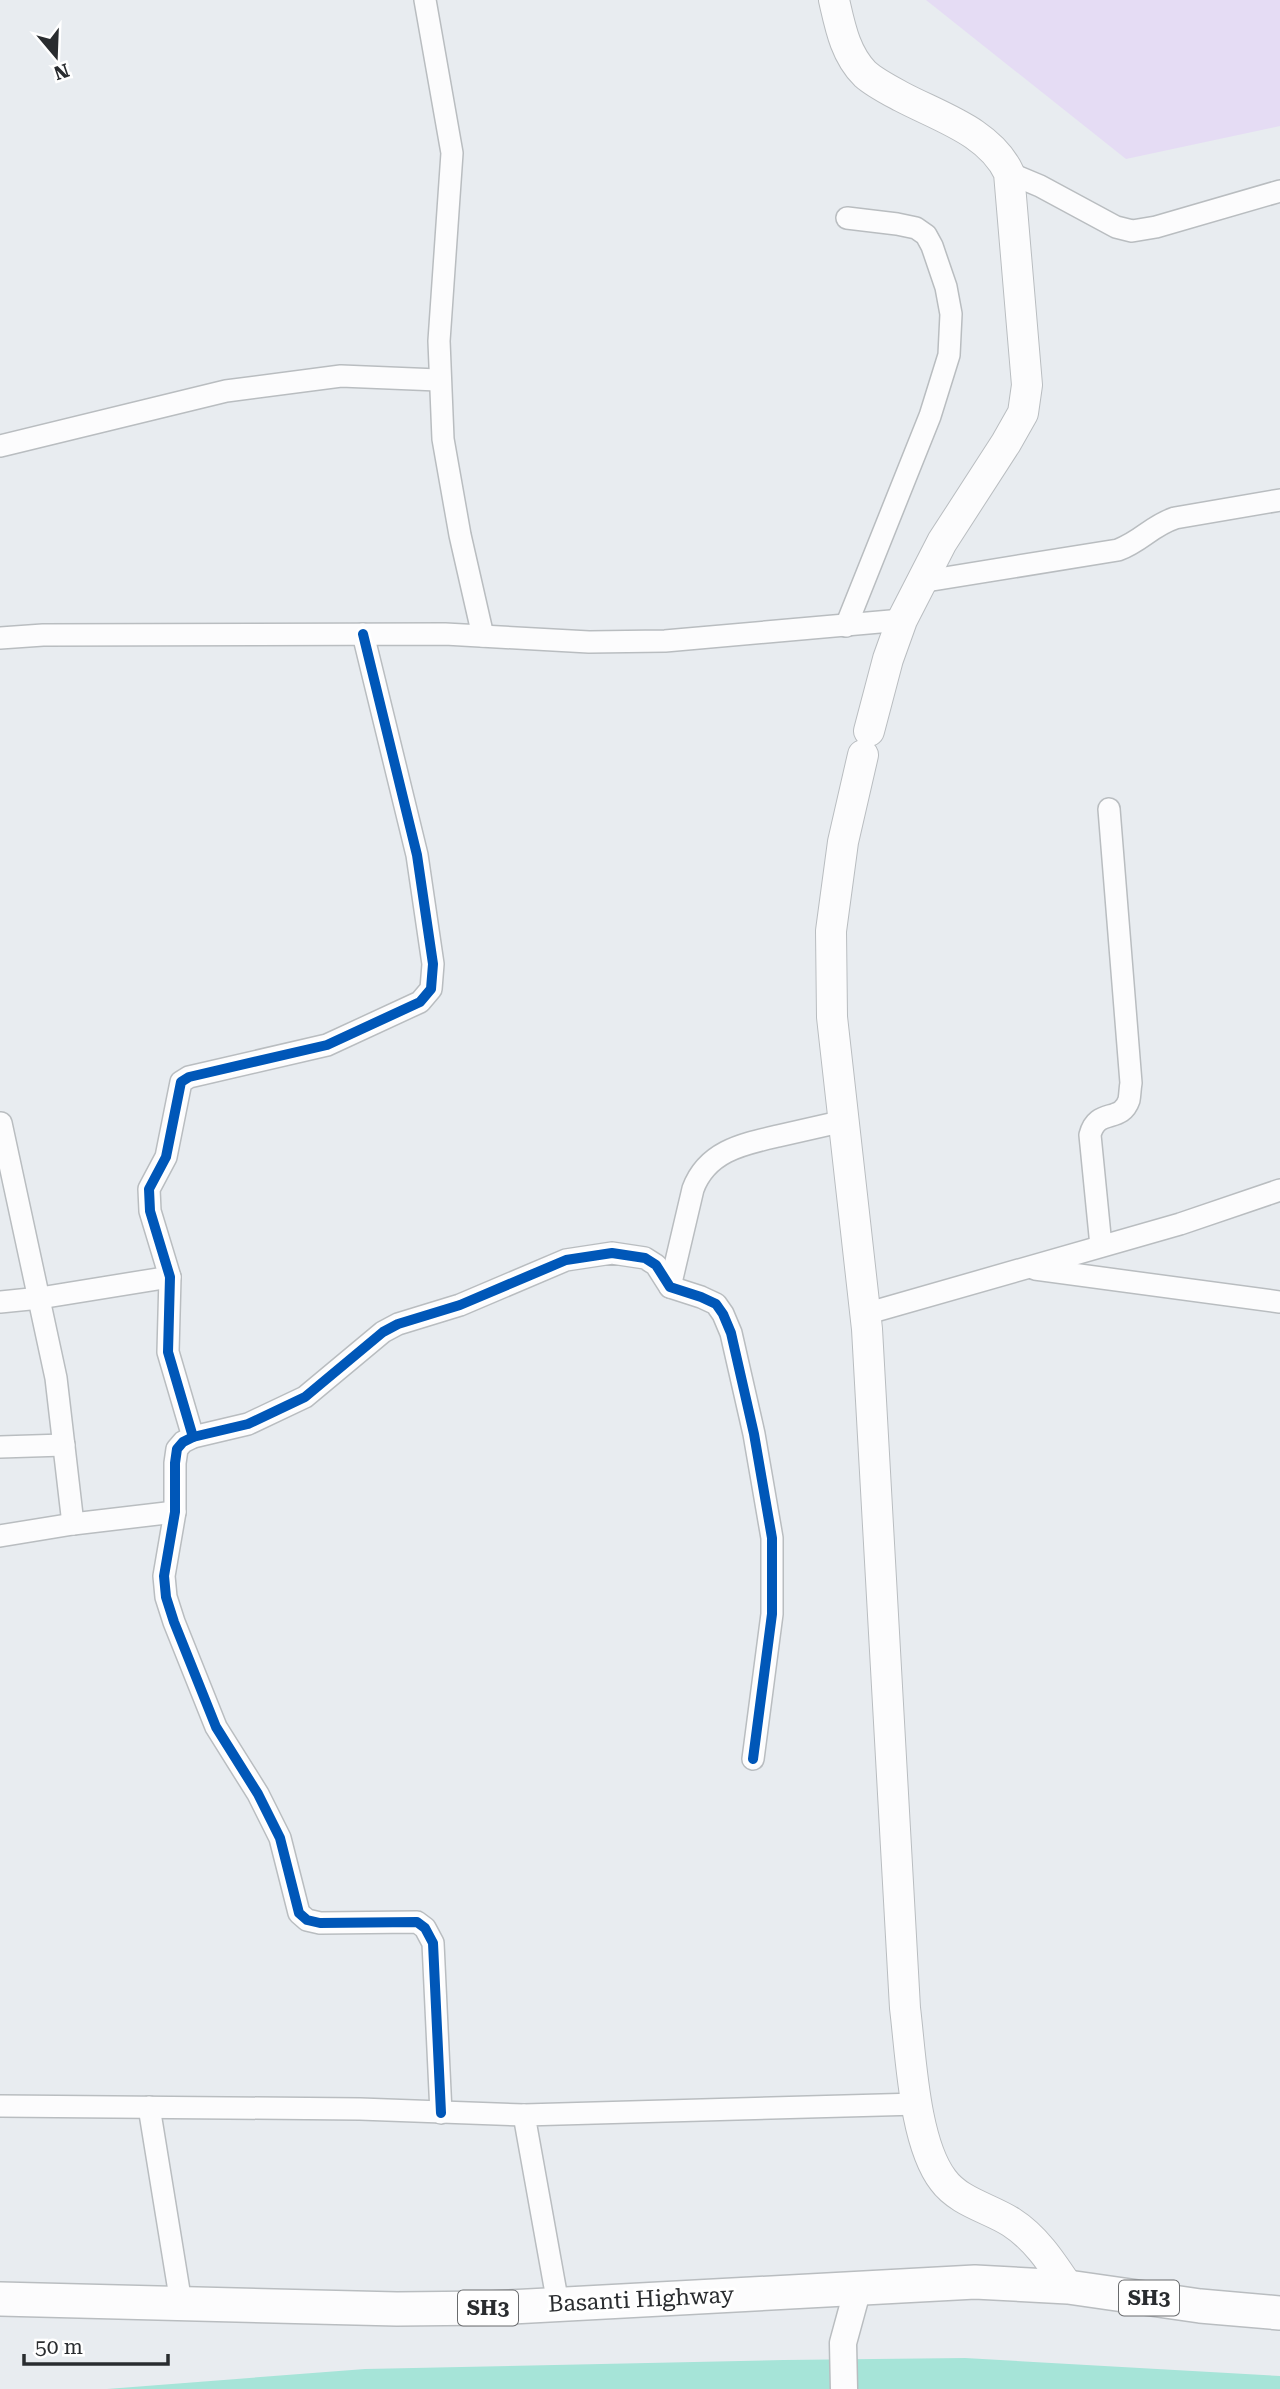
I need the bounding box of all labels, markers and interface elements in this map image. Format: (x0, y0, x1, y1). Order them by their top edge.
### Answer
north arrow (21, 21, 91, 91)
text: N (50, 58, 72, 85)
road number: SH3 (1119, 2280, 1179, 2316)
street label: Basanti Highway (547, 2281, 735, 2318)
road number: SH3 (458, 2290, 518, 2326)
scale bar (24, 2322, 168, 2366)
text: 50 m (35, 2335, 83, 2359)

